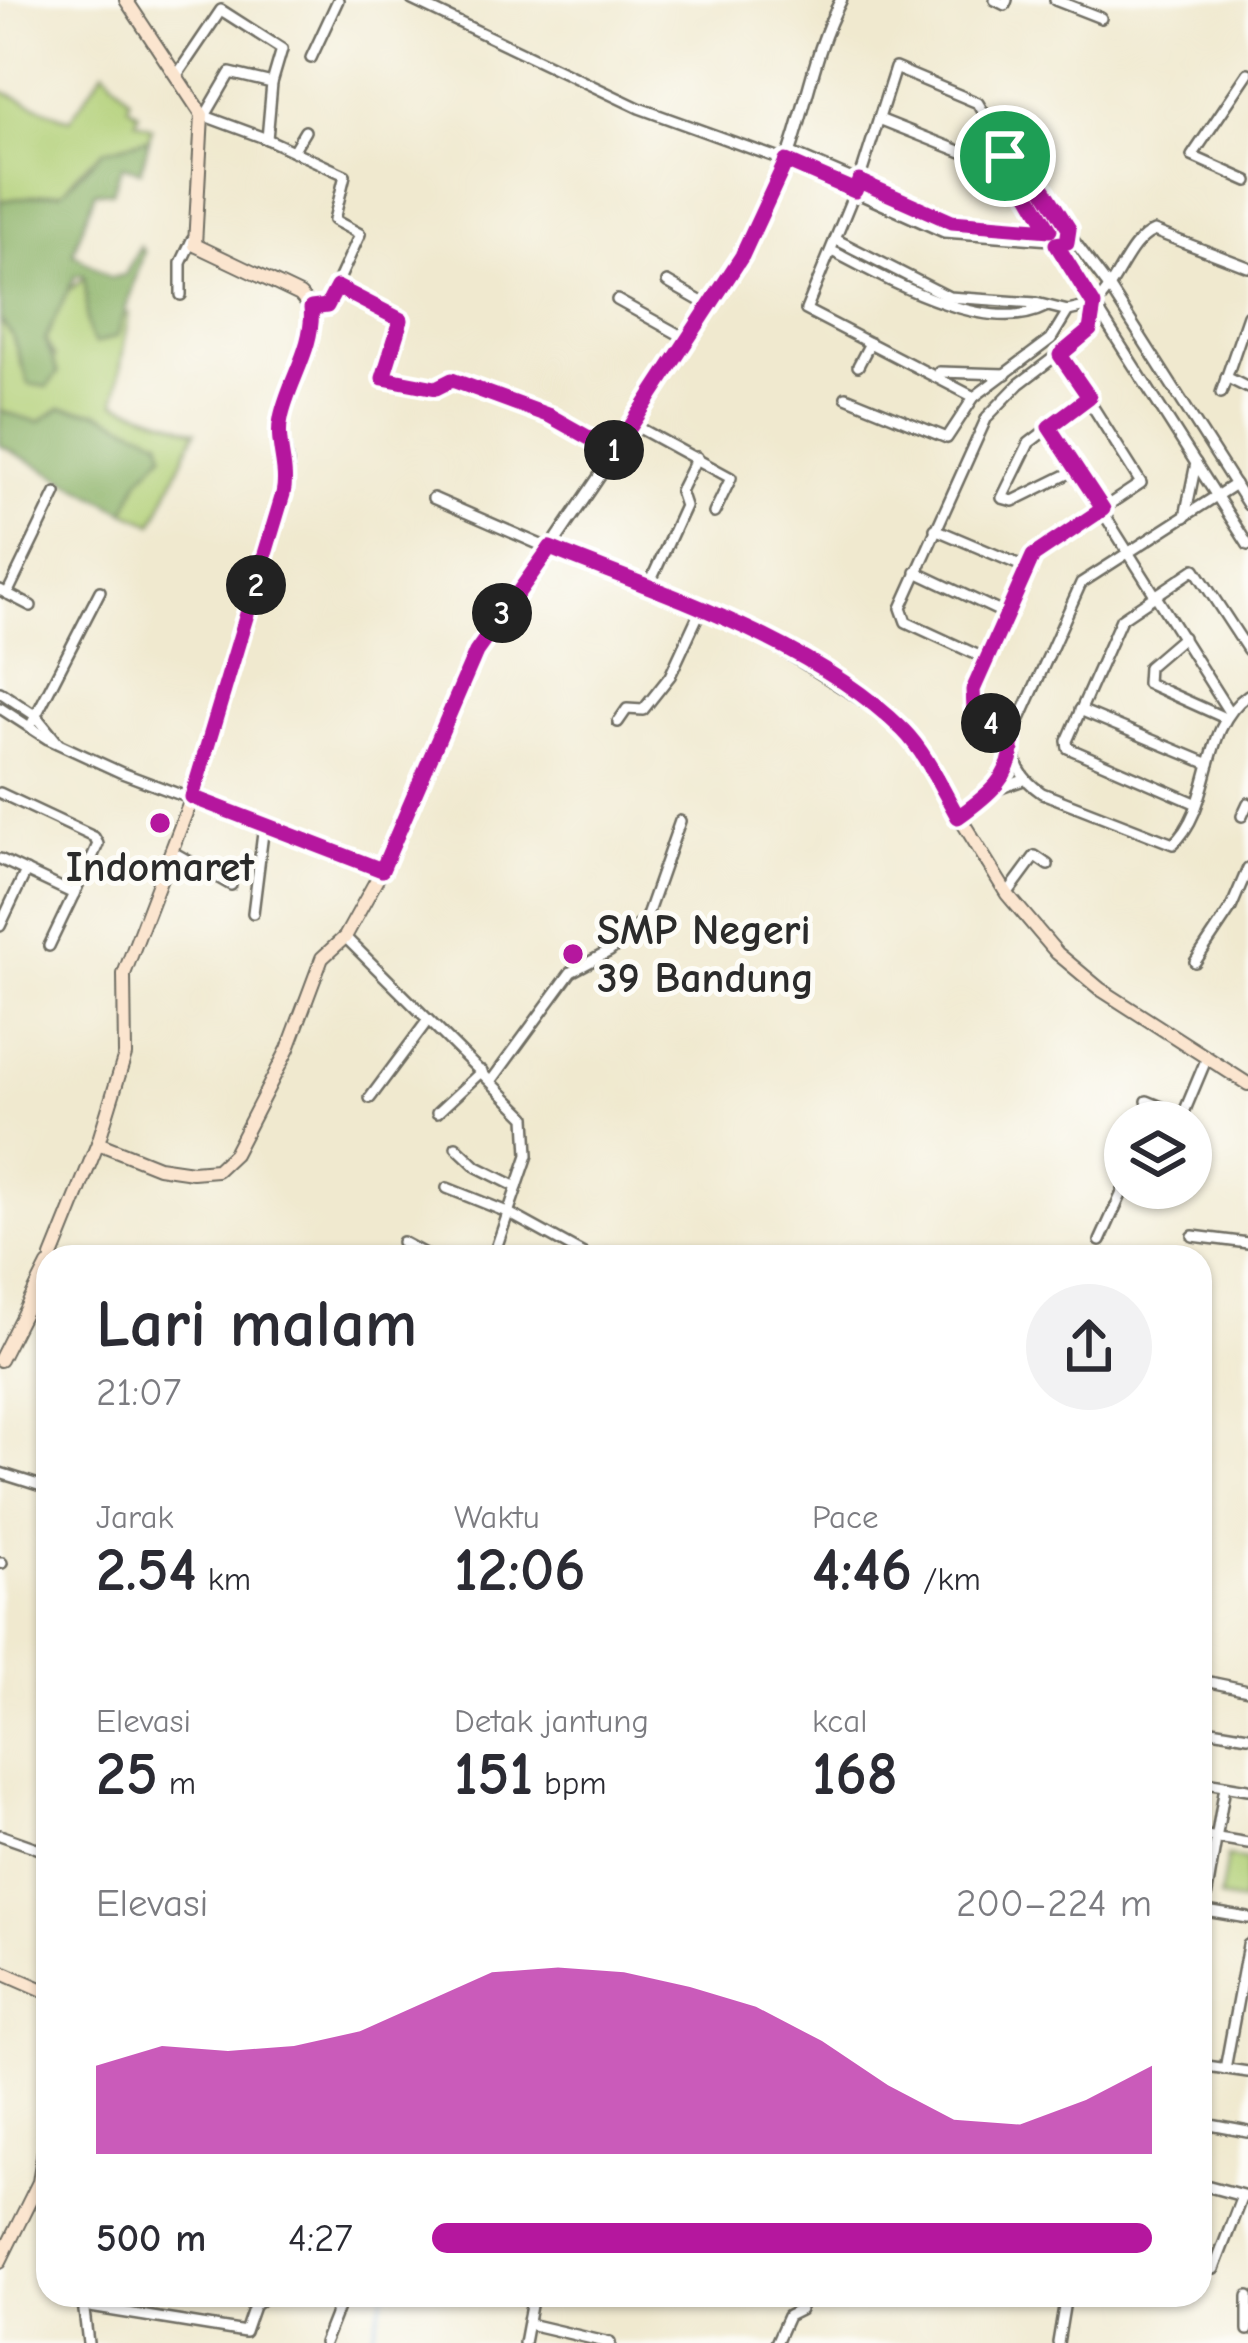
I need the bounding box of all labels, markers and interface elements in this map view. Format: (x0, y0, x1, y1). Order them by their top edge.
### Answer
pin (954, 105, 1056, 207)
icon: arrive (972, 123, 1038, 189)
pin: 1 (584, 420, 644, 480)
text: 1 (608, 431, 620, 469)
pin: 2 (226, 555, 286, 615)
text: 2 (248, 566, 264, 604)
pin: 3 (472, 583, 532, 643)
text: 3 (494, 594, 510, 632)
pin: 4 (961, 693, 1021, 753)
text: 4 (983, 704, 999, 742)
marker: Indomaret (147, 810, 173, 836)
place label: Indomaret (66, 843, 255, 892)
place label: SMP Negeri 39 Bandung (597, 906, 814, 1003)
marker: SMP Negeri 39 Bandung (560, 941, 586, 967)
map controls (1104, 1101, 1212, 1209)
button: layers (1104, 1101, 1212, 1209)
button: share (1026, 1284, 1152, 1410)
text: Lari malam (96, 1287, 417, 1363)
text: 21:07 (96, 1370, 181, 1415)
text: Jarak (96, 1498, 174, 1536)
text: Waktu (454, 1498, 540, 1536)
text: Pace (812, 1498, 879, 1536)
text: 2.54 (96, 1536, 197, 1605)
text: 12:06 (454, 1536, 586, 1605)
text: 4:46 (812, 1536, 912, 1605)
text: km (197, 1560, 251, 1598)
text: /km (912, 1560, 981, 1598)
text: Elevasi (96, 1702, 191, 1740)
text: Detak jantung (454, 1702, 649, 1740)
text: kcal (812, 1702, 867, 1740)
text: 25 (96, 1740, 158, 1809)
text: 151 (454, 1740, 533, 1809)
text: 168 (812, 1740, 898, 1809)
text: m (158, 1764, 196, 1802)
text: bpm (533, 1764, 607, 1802)
text: Elevasi (96, 1881, 208, 1926)
text: 200–224 m (956, 1881, 1152, 1926)
text: 500 m (96, 2216, 206, 2261)
text: 4:27 (288, 2216, 353, 2261)

